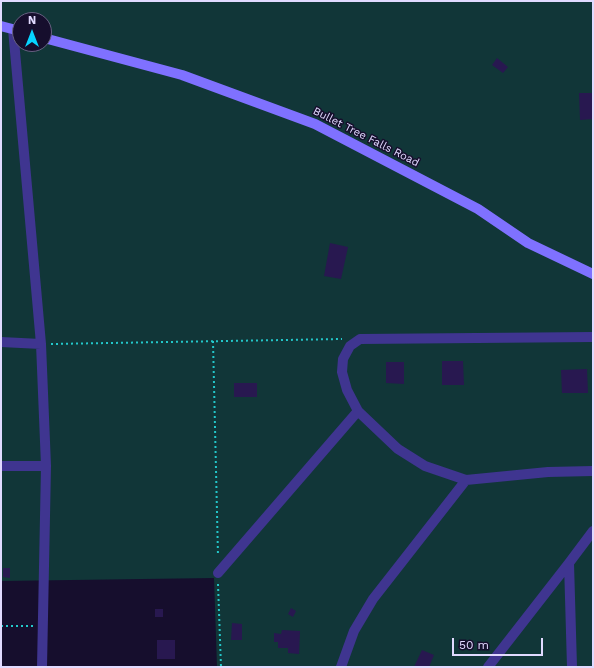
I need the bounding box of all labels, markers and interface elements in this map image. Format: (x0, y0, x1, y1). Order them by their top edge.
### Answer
north arrow (12, 12, 52, 52)
text: N (28, 14, 36, 27)
street label: Bullet Tree Falls Road (311, 104, 421, 170)
scale bar (454, 630, 545, 656)
text: 50 m (459, 638, 489, 652)

